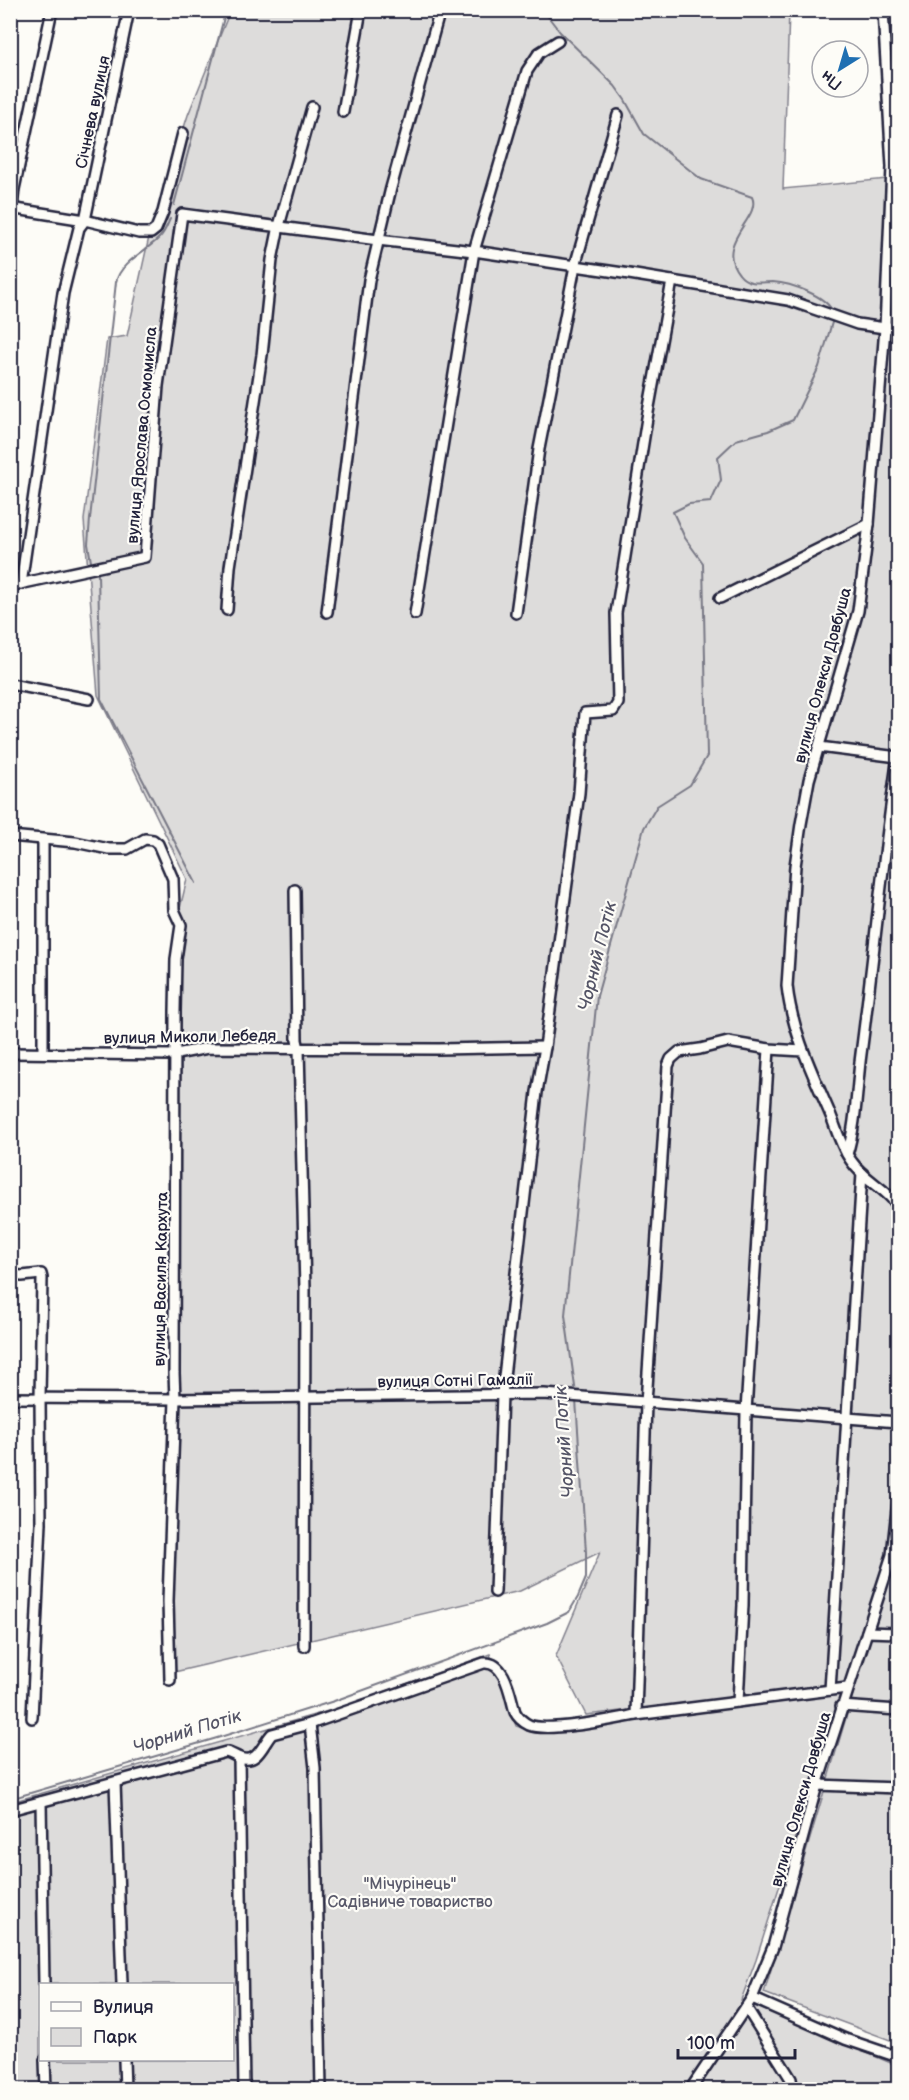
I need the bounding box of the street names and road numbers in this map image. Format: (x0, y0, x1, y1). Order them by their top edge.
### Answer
street label: Січнева вулиця (72, 54, 115, 171)
street label: вулиця Ярослава Осмомисла (124, 325, 161, 544)
street label: вулиця Олекси Довбуша (791, 585, 856, 765)
street label: вулиця Миколи Лебедя (103, 1026, 277, 1049)
street label: вулиця Василя Кархута (150, 1191, 173, 1367)
street label: вулиця Сотні Гамалії (377, 1371, 534, 1392)
street label: вулиця Олекси Довбуша (767, 1709, 836, 1889)

